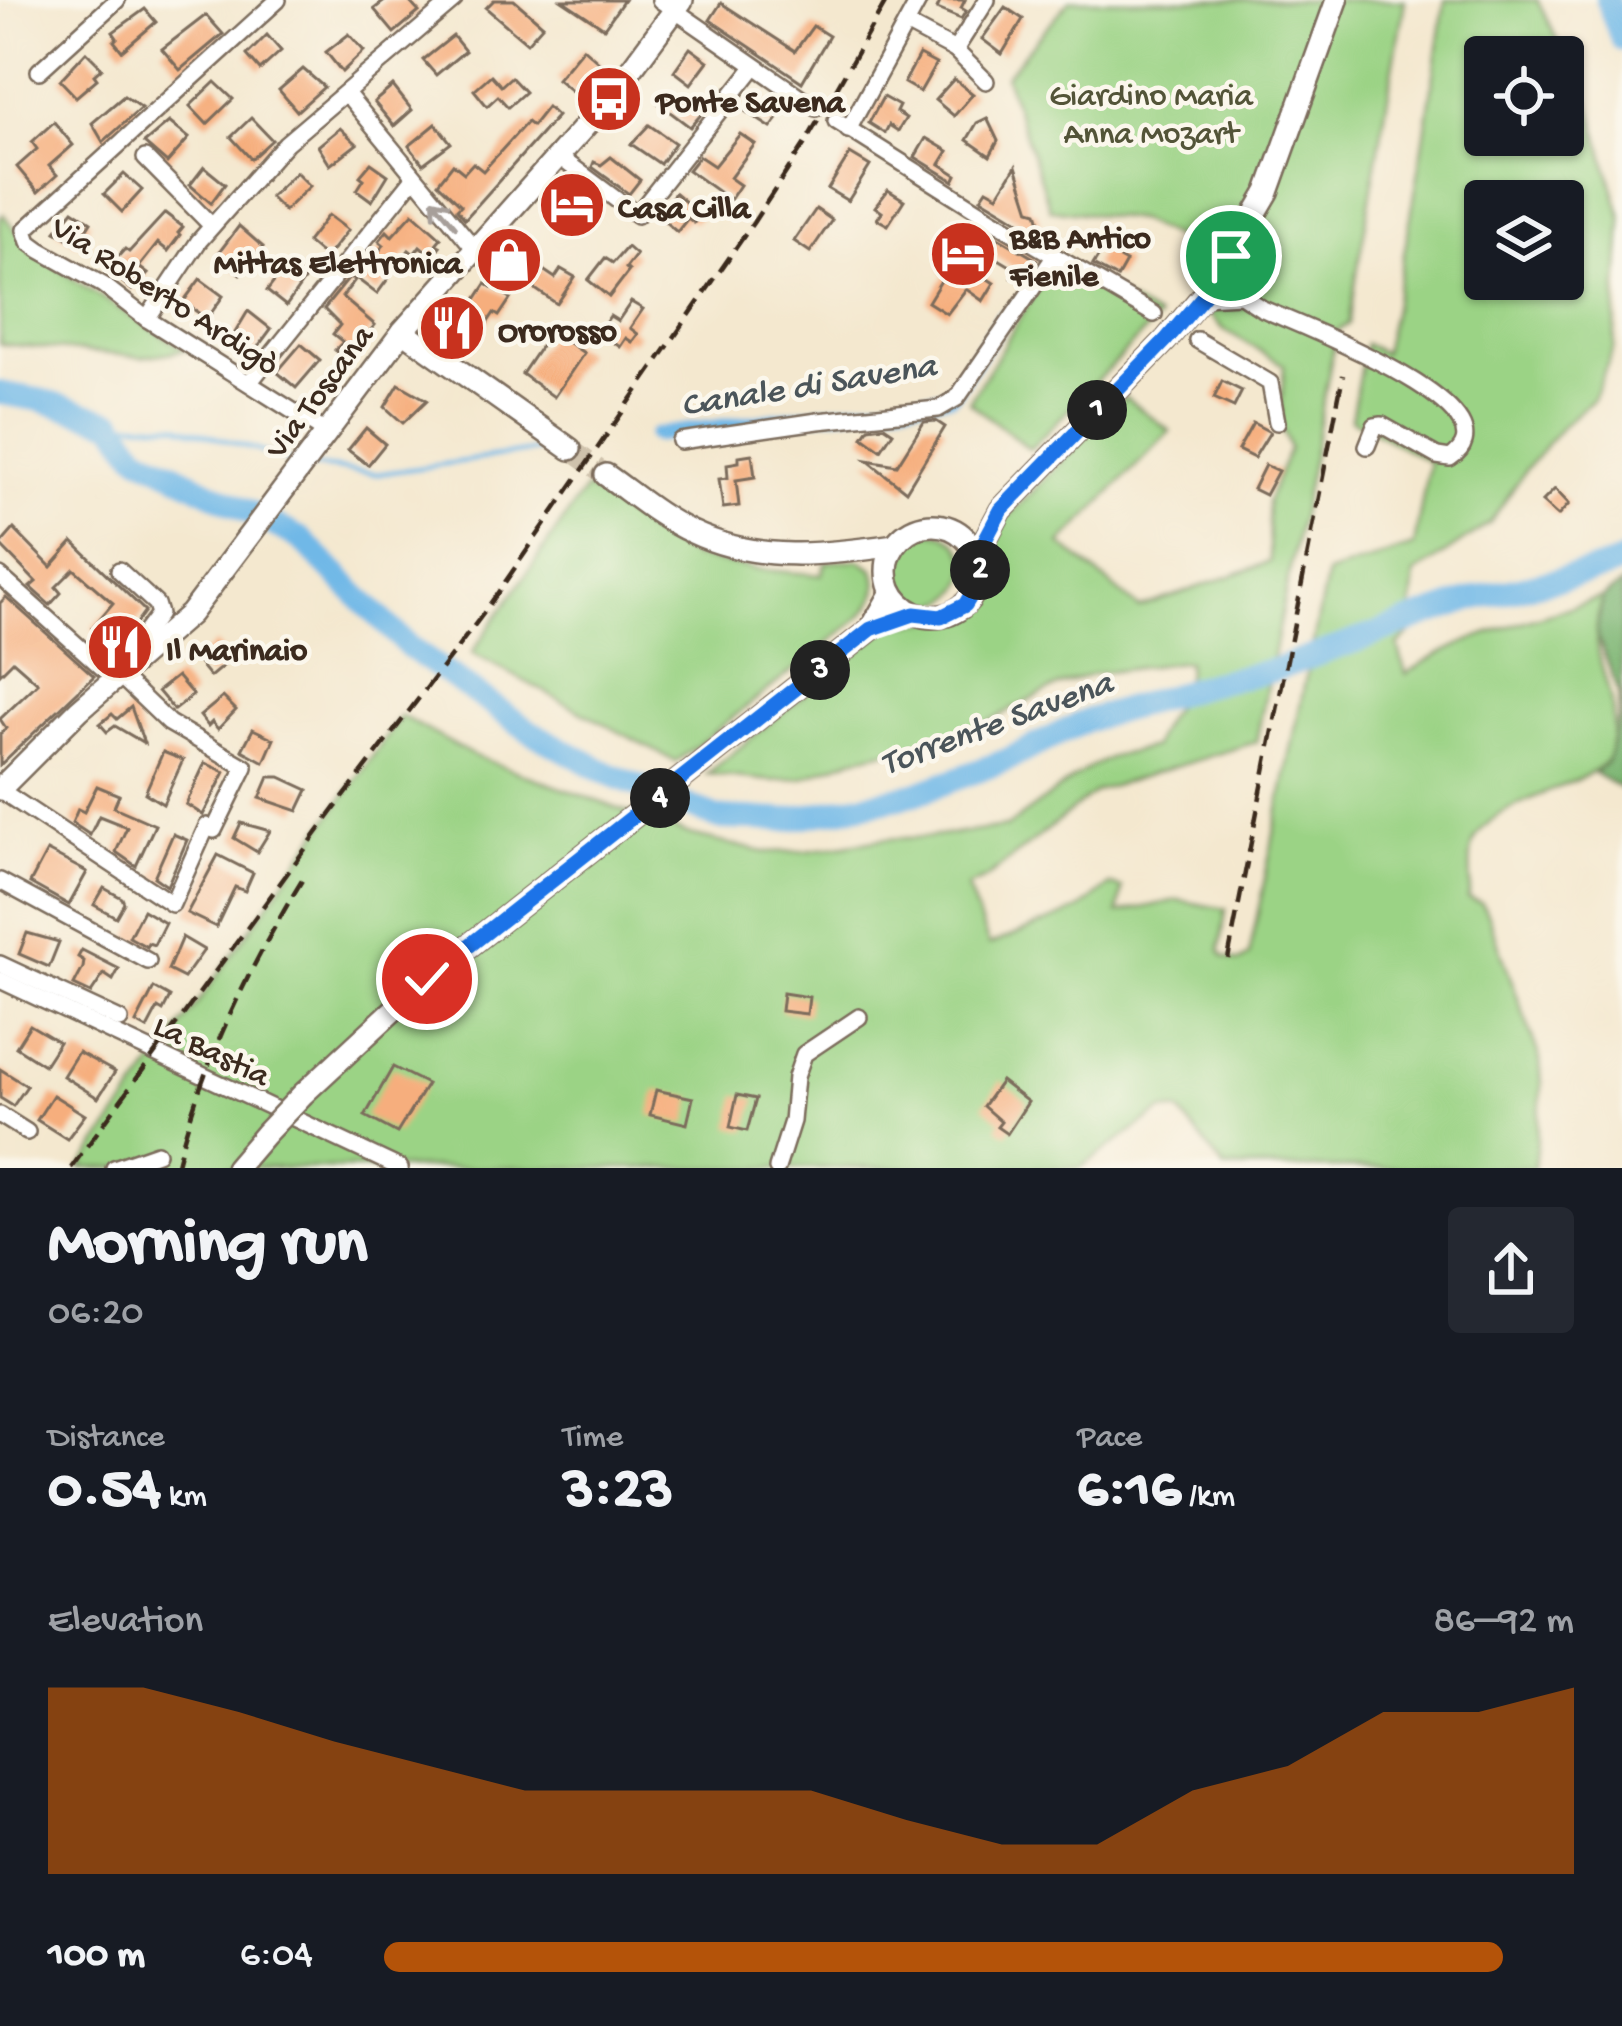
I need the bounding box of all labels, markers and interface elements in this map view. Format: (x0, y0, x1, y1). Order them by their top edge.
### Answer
map controls (1464, 36, 1584, 300)
button: locate (1464, 36, 1584, 156)
bus stop icon: Ponte Savena (574, 64, 644, 134)
park label: Giardino Maria Anna Mozart (1049, 79, 1254, 155)
place label: Ponte Savena (654, 86, 846, 124)
hotel icon: Casa Cilla (537, 170, 607, 240)
button: layers (1464, 180, 1584, 300)
place label: Casa Cilla (618, 192, 752, 230)
one-way arrow (431, 198, 459, 229)
pin (1180, 205, 1282, 307)
street label: Via Roberto Ardigò (42, 210, 285, 386)
hotel icon: B&B Antico Fienile (928, 219, 998, 289)
place label: B&B Antico Fienile (1009, 222, 1151, 298)
icon: arrive (1198, 223, 1264, 289)
shop icon: Mittas Elettronica (474, 225, 544, 295)
place label: Mittas Elettronica (214, 247, 464, 285)
restaurant icon: Ororosso (417, 293, 487, 363)
place label: Ororosso (498, 315, 617, 353)
street label: Via Toscana (259, 318, 385, 469)
water label: Canale di Savena (679, 347, 941, 430)
pin: 1 (1067, 380, 1127, 440)
text: 1 (1090, 391, 1104, 429)
pin: 2 (950, 540, 1010, 600)
text: 2 (972, 551, 988, 589)
restaurant icon: Il Marinaio (85, 612, 155, 682)
place label: Il Marinaio (166, 634, 307, 672)
pin: 3 (790, 640, 850, 700)
text: 3 (811, 651, 829, 689)
water label: Torrente Savena (875, 664, 1121, 788)
pin: 4 (630, 768, 690, 828)
text: 4 (652, 779, 668, 817)
pin (376, 928, 478, 1030)
icon: check (394, 946, 460, 1012)
street label: La Bastia (146, 1009, 276, 1098)
button: share (1448, 1207, 1574, 1333)
text: Morning run (48, 1208, 367, 1286)
text: 06:20 (48, 1292, 143, 1338)
text: Distance (48, 1420, 165, 1458)
text: Time (563, 1420, 623, 1458)
text: Pace (1077, 1420, 1142, 1458)
text: 0.54 (48, 1458, 161, 1528)
text: 3:23 (563, 1458, 673, 1528)
text: 6:16 (1077, 1458, 1181, 1528)
text: km (161, 1479, 207, 1517)
text: /km (1181, 1479, 1235, 1517)
text: Elevation (48, 1600, 203, 1646)
text: 86–92 m (1433, 1600, 1574, 1646)
text: 100 m (48, 1934, 145, 1980)
text: 6:04 (240, 1934, 313, 1980)

